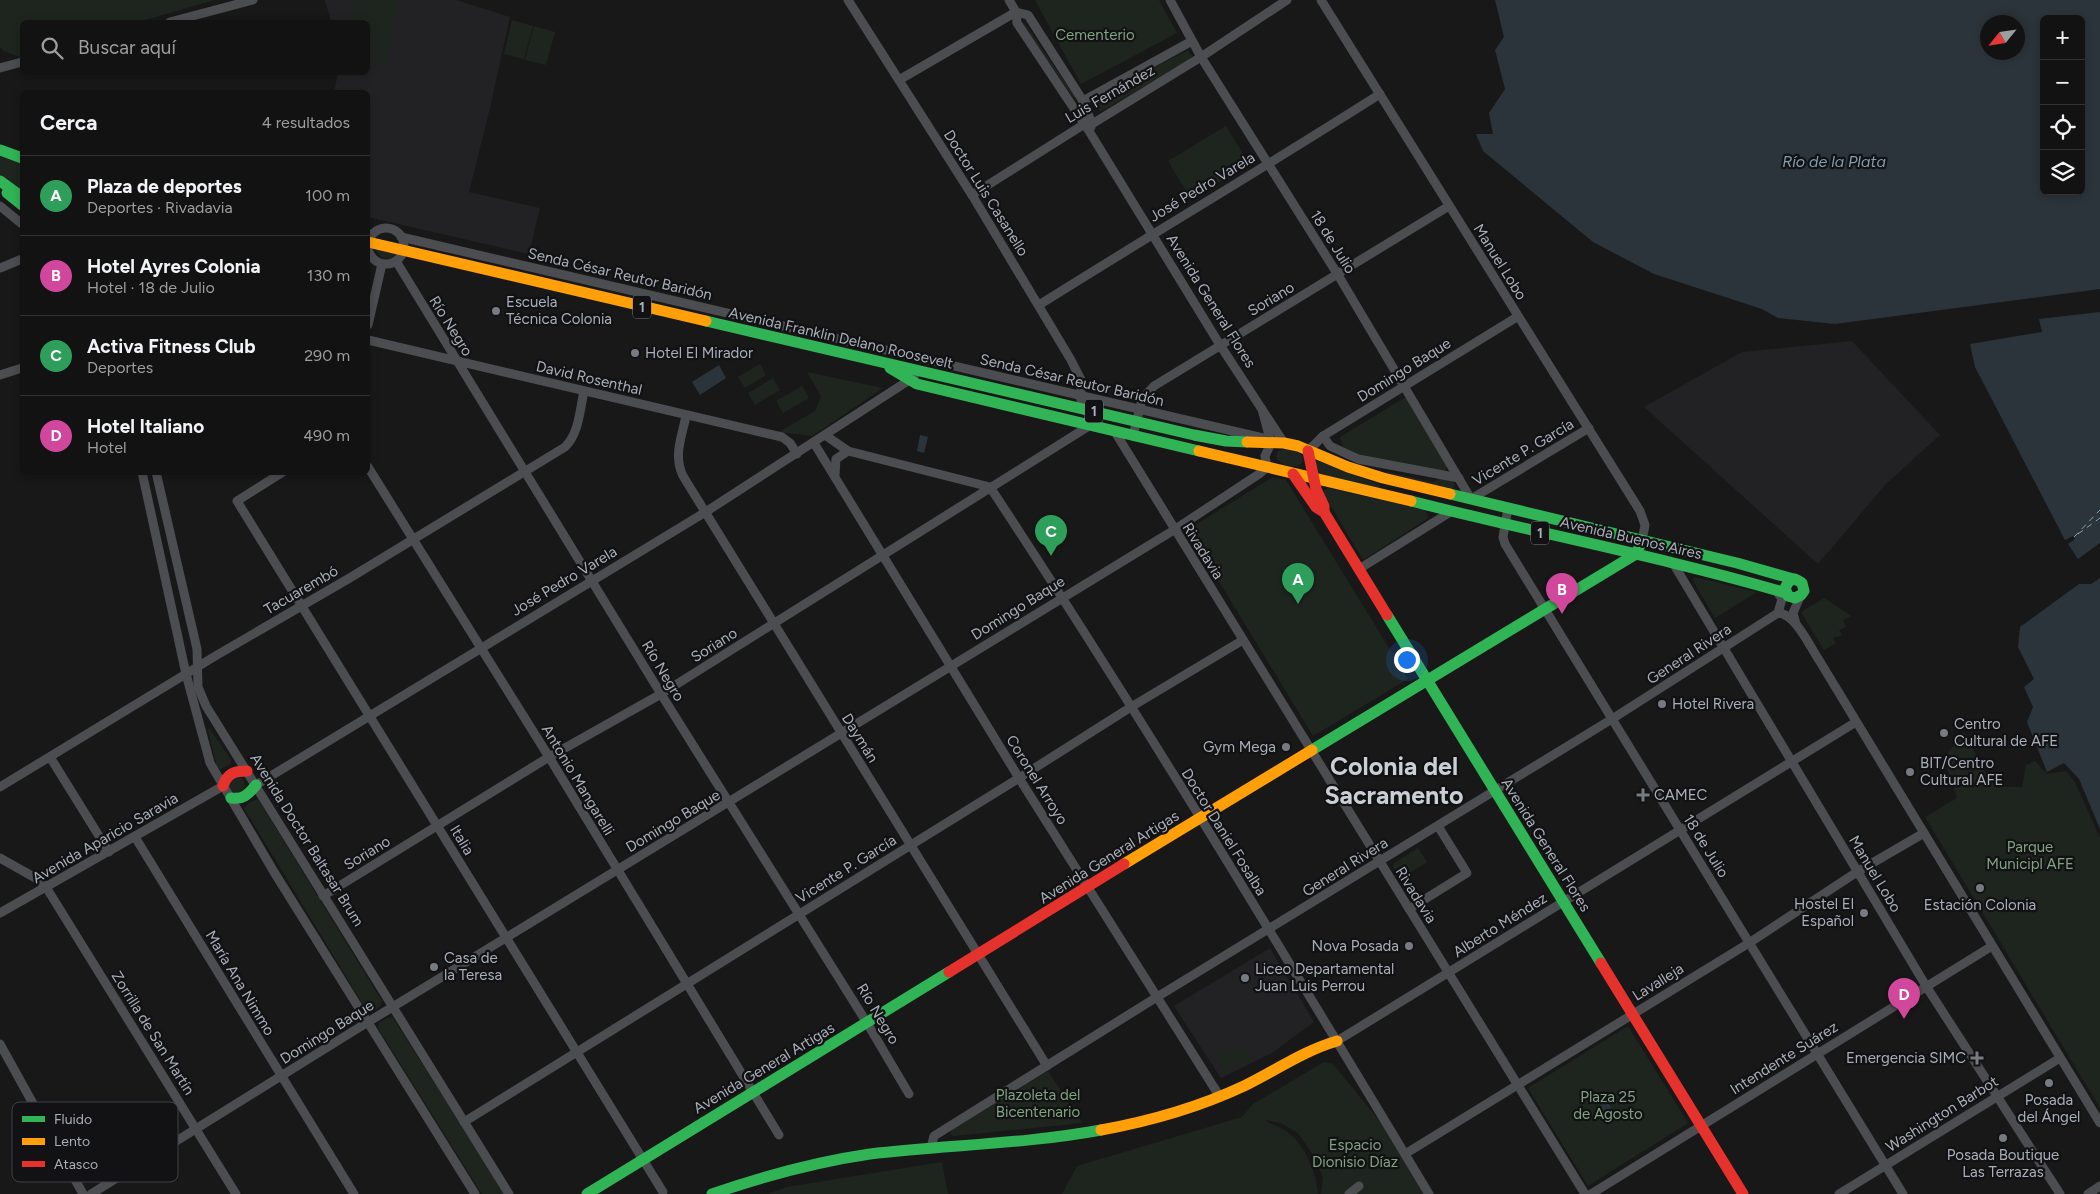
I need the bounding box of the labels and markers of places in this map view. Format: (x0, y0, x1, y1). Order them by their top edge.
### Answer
place label: Escuela Técnica Colonia (506, 293, 612, 328)
marker: Escuela Técnica Colonia (490, 305, 502, 317)
place label: Hotel El Mirador (645, 344, 753, 362)
marker: Hotel El Mirador (629, 347, 641, 359)
pin: C (1035, 515, 1067, 556)
pin: A (1282, 563, 1314, 604)
pin: B (1546, 573, 1578, 614)
place label: Hotel Rivera (1672, 695, 1754, 713)
marker: Hotel Rivera (1656, 698, 1668, 710)
place label: Centro Cultural de AFE (1954, 715, 2058, 750)
marker: Centro Cultural de AFE (1938, 727, 1950, 739)
place label: Gym Mega (1203, 738, 1276, 756)
marker: Gym Mega (1280, 741, 1292, 753)
place label: BIT/Centro Cultural AFE (1920, 754, 2003, 789)
marker: BIT/Centro Cultural AFE (1904, 766, 1916, 778)
place label: CAMEC (1654, 786, 1708, 804)
marker: CAMEC (1636, 788, 1650, 802)
marker: Estación Colonia (1974, 882, 1986, 894)
place label: Hostel El Español (1794, 895, 1854, 930)
place label: Estación Colonia (1924, 896, 2036, 914)
marker: Hostel El Español (1858, 907, 1870, 919)
place label: Nova Posada (1312, 937, 1399, 955)
marker: Nova Posada (1403, 940, 1415, 952)
place label: Casa de la Teresa (444, 949, 502, 984)
place label: Liceo Departamental Juan Luis Perrou (1255, 960, 1394, 995)
marker: Casa de la Teresa (428, 961, 440, 973)
marker: Liceo Departamental Juan Luis Perrou (1239, 972, 1251, 984)
pin: D (1888, 978, 1920, 1019)
place label: Emergencia SIMC (1846, 1049, 1966, 1067)
marker: Emergencia SIMC (1970, 1051, 1984, 1065)
marker: Posada del Ángel (2043, 1077, 2055, 1089)
place label: Posada del Ángel (2018, 1091, 2080, 1126)
marker: Posada Boutique Las Terrazas (1997, 1132, 2009, 1144)
place label: Posada Boutique Las Terrazas (1947, 1146, 2059, 1181)

